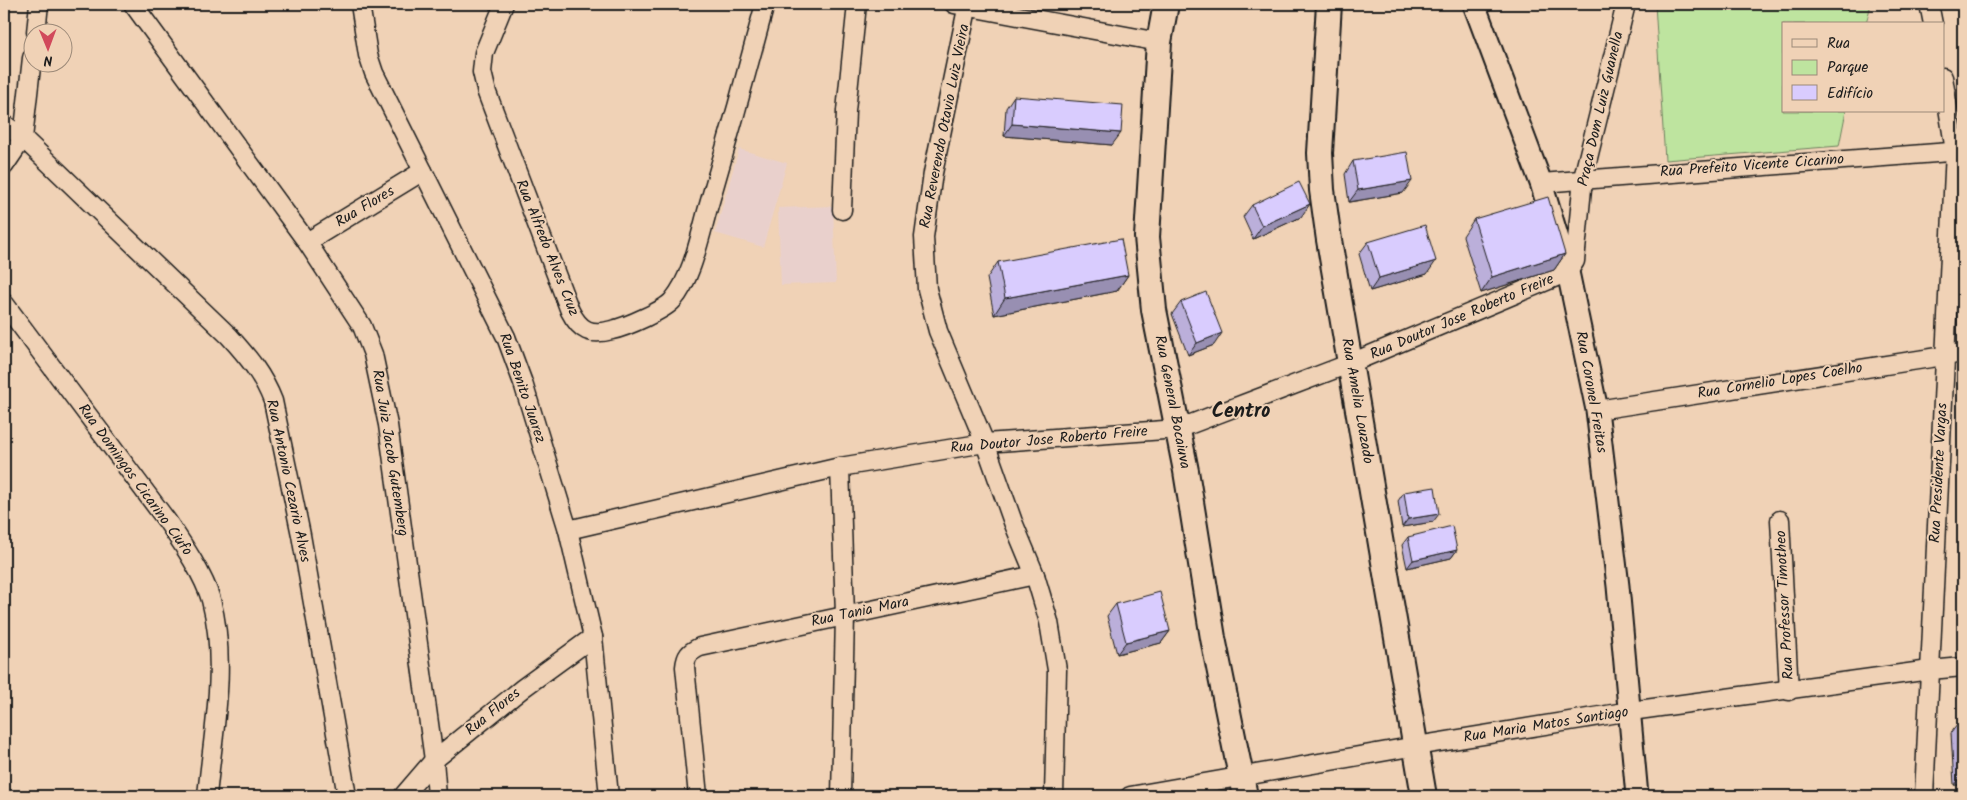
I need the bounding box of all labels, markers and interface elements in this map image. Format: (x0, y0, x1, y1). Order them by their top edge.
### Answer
north arrow (22, 22, 72, 72)
street label: Rua Reverendo Otavio Luiz Vieira (913, 22, 977, 230)
legend (1782, 22, 1944, 112)
street label: Praça Dom Luiz Guanella (1571, 29, 1631, 189)
text: Rua (1827, 32, 1850, 56)
text: N (43, 49, 53, 71)
text: Parque (1827, 56, 1868, 80)
text: Edifício (1827, 82, 1873, 106)
street label: Rua Prefeito Vicente Cicarino (1659, 148, 1845, 184)
street label: Rua Alfredo Alves Cruz (509, 176, 586, 320)
street label: Rua Flores (331, 180, 400, 234)
street label: Rua Doutor Jose Roberto Freire (1366, 267, 1558, 367)
street label: Rua Coronel Freitas (1568, 329, 1614, 455)
street label: Rua Benito Juarez (492, 330, 552, 447)
street label: Rua General Bocaiuva (1147, 333, 1197, 471)
street label: Rua Amelia Louzado (1334, 336, 1380, 466)
street label: Rua Cornelio Lopes Coelho (1696, 356, 1865, 406)
street label: Rua Juiz Jacob Gutemberg (365, 368, 415, 538)
district label: Centro (1212, 396, 1270, 428)
street label: Rua Antonio Cezario Alves (259, 397, 317, 565)
street label: Rua Domingos Cicarino Ciufo (71, 399, 199, 561)
street label: Rua Presidente Vargas (1923, 402, 1955, 544)
street label: Rua Doutor Jose Roberto Freire (949, 419, 1149, 461)
street label: Rua Professor Timotheo (1769, 529, 1801, 680)
street label: Rua Tania Mara (809, 590, 911, 634)
street label: Rua Flores (460, 682, 526, 742)
street label: Rua Maria Matos Santiago (1462, 700, 1630, 750)

